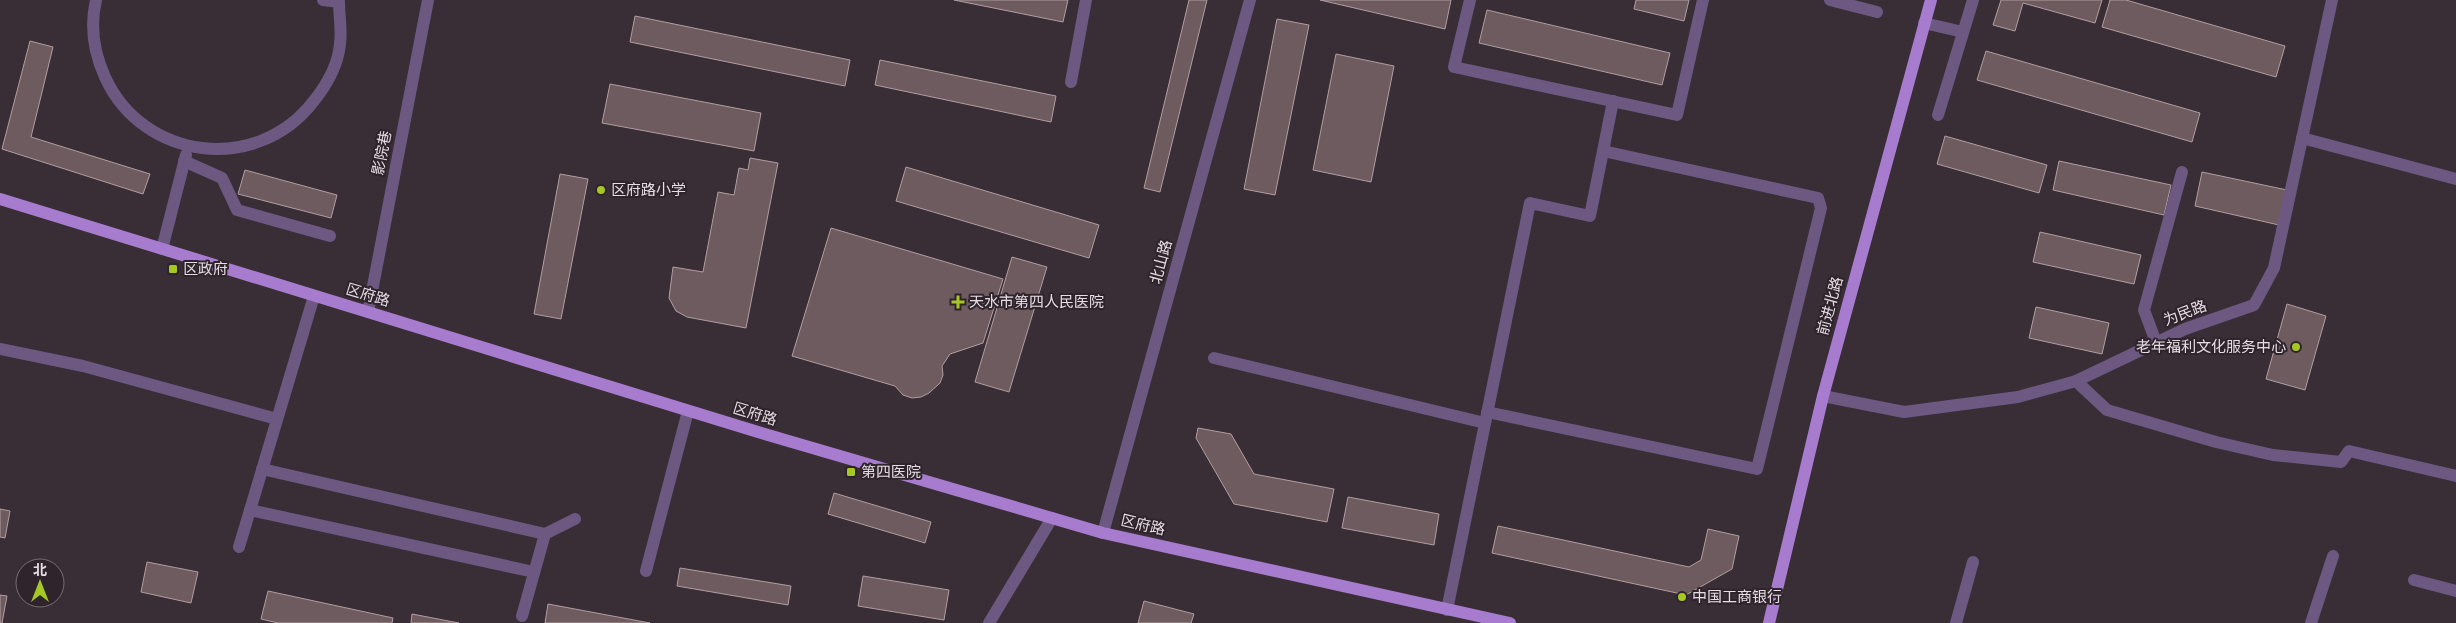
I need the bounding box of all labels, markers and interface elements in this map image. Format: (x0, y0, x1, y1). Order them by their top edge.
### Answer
street label: 影院巷 (369, 129, 395, 177)
place label: 区府路小学 (611, 181, 686, 199)
marker: 区府路小学 (595, 184, 607, 196)
street label: 北山路 (1146, 238, 1176, 286)
place label: 区政府 (183, 260, 228, 278)
marker: 区政府 (167, 263, 179, 275)
street label: 前进北路 (1814, 275, 1846, 337)
street label: 区府路 (344, 280, 392, 310)
place label: 天水市第四人民医院 (969, 293, 1104, 311)
marker: 天水市第四人民医院 (951, 295, 965, 309)
street label: 为民路 (2161, 297, 2209, 329)
place label: 老年福利文化服务中心 (2136, 338, 2286, 356)
marker: 老年福利文化服务中心 (2290, 341, 2302, 353)
street label: 区府路 (731, 399, 779, 429)
place label: 第四医院 (861, 463, 921, 481)
marker: 第四医院 (845, 466, 857, 478)
street label: 区府路 (1119, 511, 1167, 539)
north arrow (15, 558, 65, 608)
text: 北 (33, 562, 47, 578)
place label: 中国工商银行 (1692, 588, 1782, 606)
marker: 中国工商银行 (1676, 591, 1688, 603)

